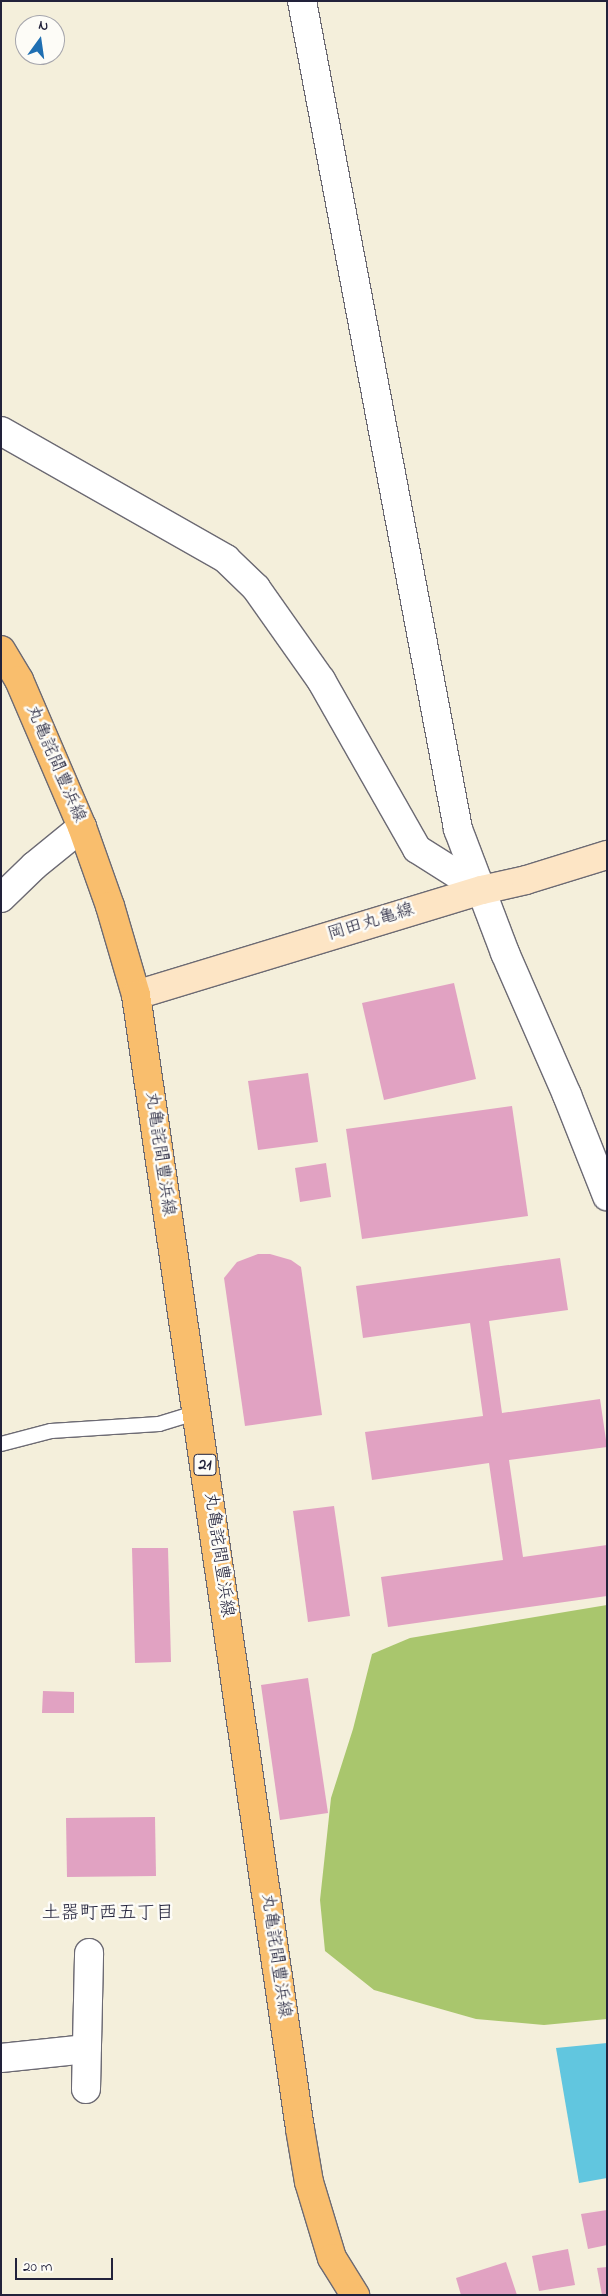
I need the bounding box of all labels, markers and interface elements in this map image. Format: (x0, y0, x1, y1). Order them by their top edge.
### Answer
north arrow (15, 15, 65, 65)
text: N (36, 15, 51, 37)
street label: 丸亀詫間豊浜線 (20, 702, 90, 826)
street label: 岡田丸亀線 (325, 900, 417, 946)
street label: 丸亀詫間豊浜線 (140, 1090, 178, 1218)
road number: 21 (192, 1452, 218, 1478)
street label: 丸亀詫間豊浜線 (199, 1491, 237, 1619)
street label: 丸亀詫間豊浜線 (256, 1892, 294, 2020)
district label: 土器町西五丁目 (42, 1903, 174, 1925)
scale bar (18, 2248, 115, 2280)
text: 20 m (23, 2256, 52, 2278)

